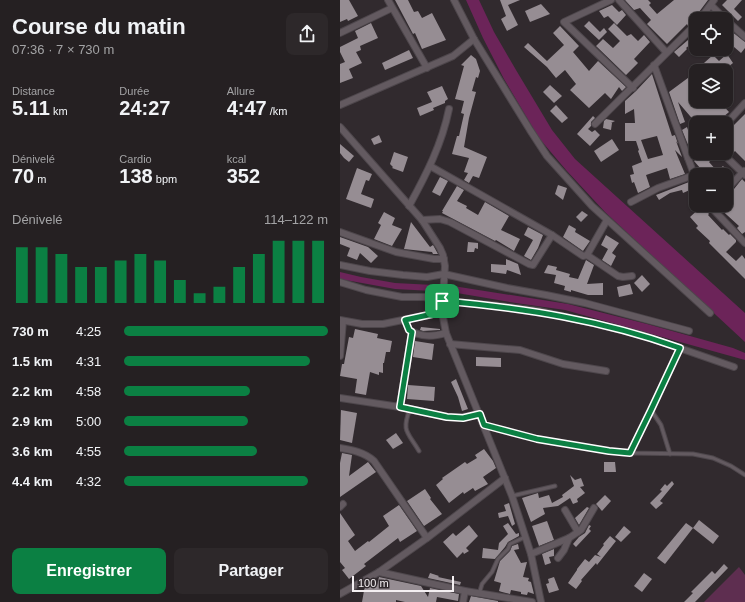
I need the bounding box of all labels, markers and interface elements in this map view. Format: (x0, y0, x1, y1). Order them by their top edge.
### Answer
map controls (689, 12, 733, 212)
button: locate (689, 12, 733, 56)
button: share (286, 13, 328, 55)
text: Course du matin (12, 14, 186, 39)
text: 07:36 · 7 × 730 m (12, 42, 114, 57)
button: layers (689, 64, 733, 108)
text: Distance (12, 85, 55, 97)
text: Durée (119, 85, 149, 97)
text: Allure (227, 85, 255, 97)
text: 5.11 (12, 97, 50, 119)
text: 24:27 (119, 97, 170, 119)
text: 4:47 (227, 97, 267, 119)
text: km (50, 105, 68, 117)
text: /km (267, 105, 287, 117)
button: + (689, 116, 733, 160)
text: Dénivelé (12, 153, 55, 165)
text: Cardio (119, 153, 152, 165)
text: kcal (227, 153, 246, 165)
text: 70 (12, 165, 34, 187)
text: 138 (119, 165, 153, 187)
text: 352 (227, 165, 260, 187)
button: − (689, 168, 733, 212)
text: m (34, 173, 46, 185)
text: bpm (153, 173, 177, 185)
text: Dénivelé (12, 212, 63, 227)
text: 114–122 m (264, 212, 328, 227)
pin (425, 284, 459, 318)
icon: arrive (431, 290, 453, 312)
text: 730 m (12, 324, 49, 339)
text: 4:25 (76, 324, 101, 339)
text: 1.5 km (12, 354, 52, 369)
text: 4:31 (76, 354, 101, 369)
text: 2.2 km (12, 384, 52, 399)
text: 4:58 (76, 384, 101, 399)
text: 2.9 km (12, 414, 52, 429)
text: 5:00 (76, 414, 101, 429)
text: 3.6 km (12, 444, 52, 459)
text: 4:55 (76, 444, 101, 459)
text: 4.4 km (12, 474, 52, 489)
text: 4:32 (76, 474, 101, 489)
button: Enregistrer (12, 548, 166, 594)
button: Partager (174, 548, 328, 594)
scale bar (352, 574, 454, 593)
text: 100 m (358, 577, 389, 589)

